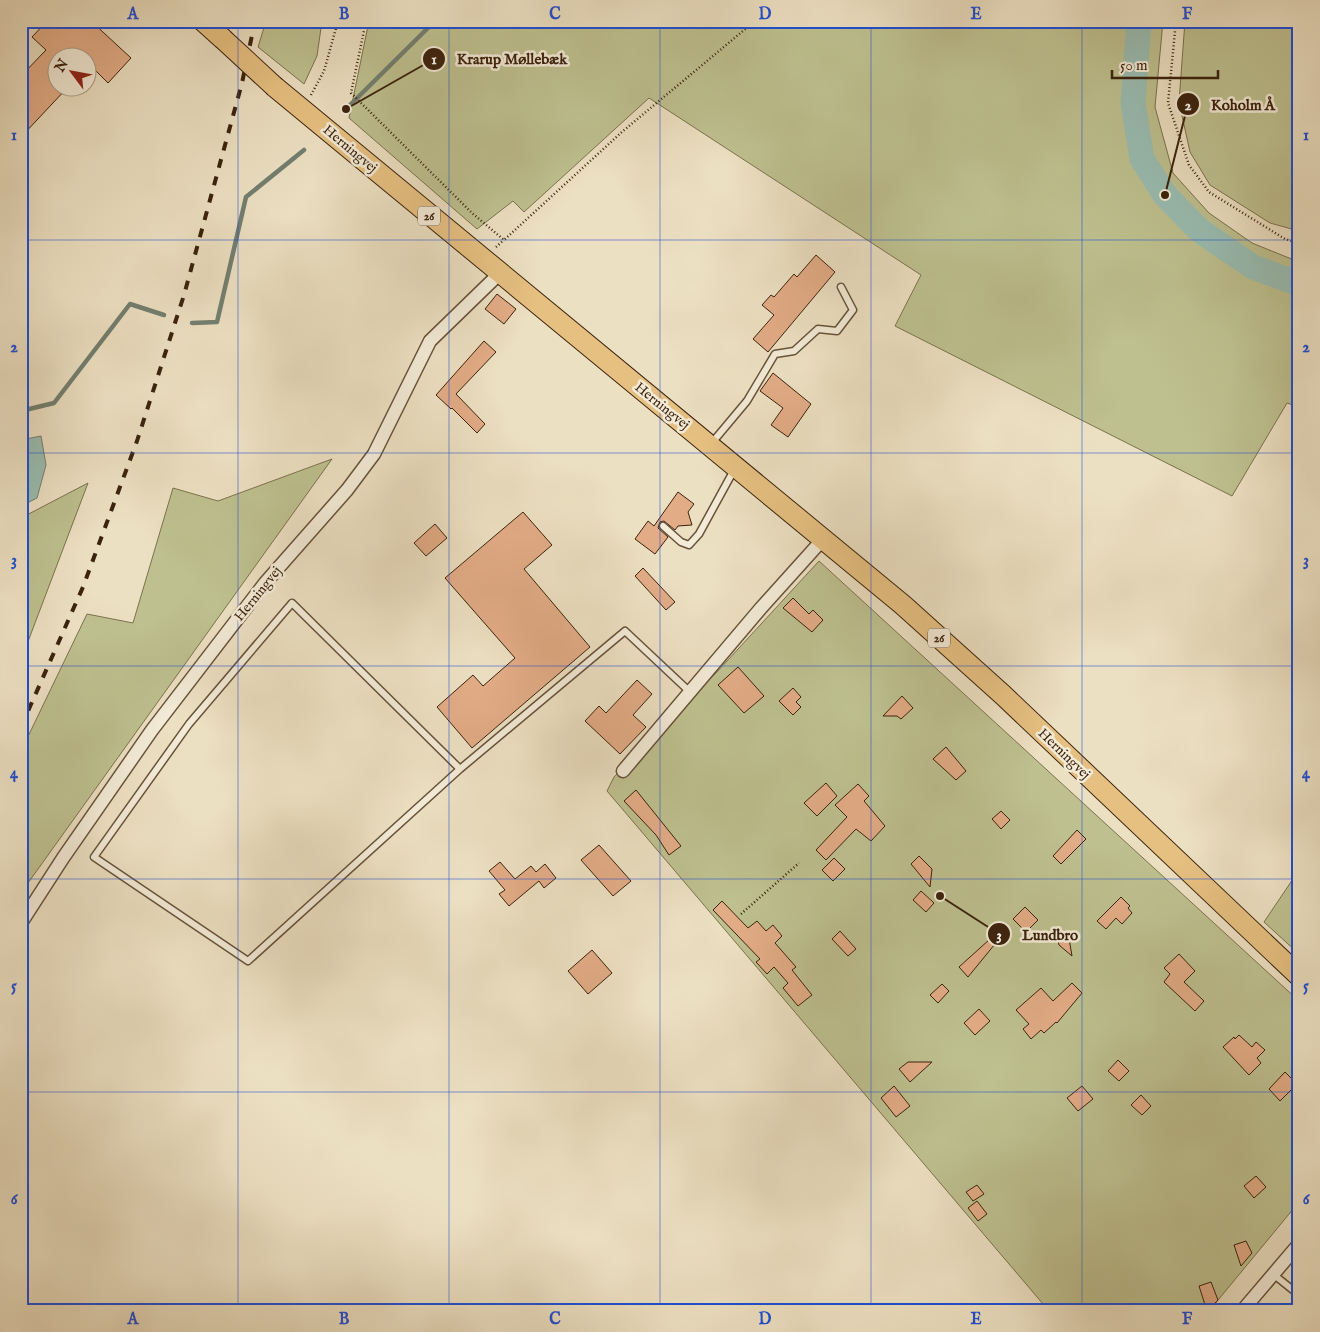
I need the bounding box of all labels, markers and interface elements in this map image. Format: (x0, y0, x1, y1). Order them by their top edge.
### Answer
text: A (127, 5, 140, 25)
text: B (339, 5, 350, 25)
text: C (549, 5, 561, 25)
text: D (759, 5, 772, 25)
text: E (970, 5, 982, 25)
text: F (1182, 5, 1193, 25)
callout: Krarup Møllebæk (422, 44, 577, 74)
north arrow (48, 48, 98, 98)
scale bar (1112, 48, 1219, 80)
text: 1 (431, 50, 437, 69)
text: Krarup Møllebæk (457, 50, 568, 69)
text: N (50, 56, 73, 76)
text: 50 m (1120, 56, 1148, 75)
callout: Koholm Å (1176, 89, 1285, 119)
text: 2 (1184, 96, 1192, 115)
text: Koholm Å (1211, 96, 1276, 115)
street label: Herningvej (319, 121, 381, 177)
text: 1 (11, 126, 17, 146)
text: 1 (1303, 126, 1309, 146)
road number: 26 (418, 207, 440, 226)
text: 2 (10, 338, 18, 358)
text: 2 (1302, 338, 1310, 358)
street label: Herningvej (631, 378, 693, 434)
text: 3 (11, 551, 17, 571)
text: 3 (1303, 551, 1309, 571)
street label: Herningvej (230, 563, 286, 625)
road number: 26 (928, 628, 950, 648)
street label: Herningvej (1034, 725, 1094, 783)
text: 4 (10, 764, 19, 784)
text: 4 (1302, 764, 1311, 784)
callout: Lundbro (987, 919, 1088, 949)
text: 3 (996, 926, 1002, 945)
text: Lundbro (1022, 926, 1078, 945)
text: 5 (11, 977, 17, 997)
text: 5 (1303, 977, 1309, 997)
text: 6 (11, 1190, 19, 1210)
text: 6 (1303, 1190, 1311, 1210)
text: A (127, 1310, 140, 1330)
text: B (339, 1310, 350, 1330)
text: C (549, 1310, 561, 1330)
text: D (759, 1310, 772, 1330)
text: E (970, 1310, 982, 1330)
text: F (1182, 1310, 1193, 1330)

